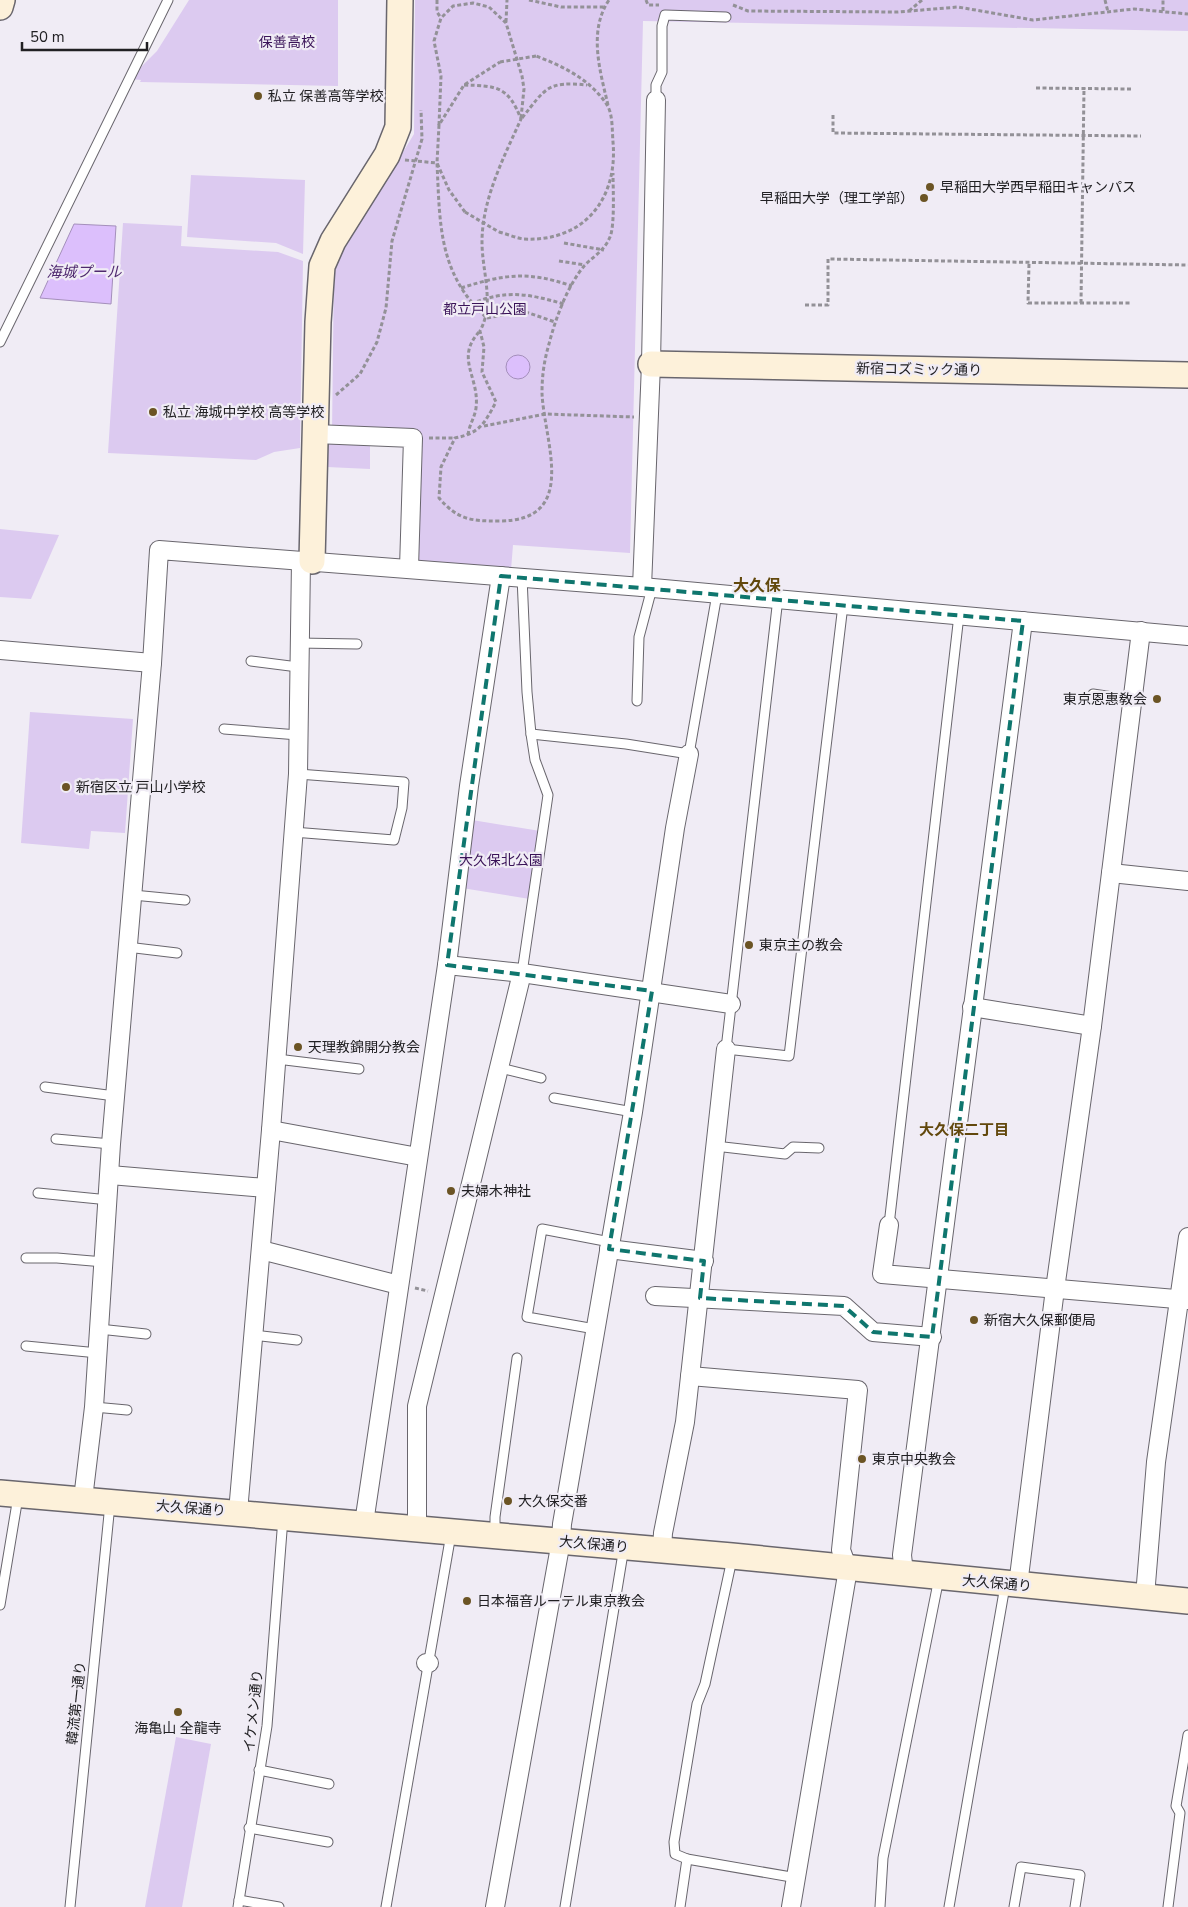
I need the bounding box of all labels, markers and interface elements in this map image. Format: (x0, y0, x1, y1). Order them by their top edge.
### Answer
scale bar (22, 20, 148, 52)
text: 50 m (30, 27, 65, 47)
park label: 保善高校 (259, 33, 315, 52)
place label: 私立 保善高等学校 (268, 87, 384, 106)
marker: 私立 保善高等学校 (252, 90, 264, 102)
place label: 早稲田大学西早稲田キャンパス (940, 178, 1136, 197)
marker: 早稲田大学西早稲田キャンパス (924, 181, 936, 193)
place label: 早稲田大学（理工学部） (760, 189, 914, 208)
marker: 早稲田大学（理工学部） (918, 192, 930, 204)
water label: 海城プール (46, 262, 122, 282)
park label: 都立戸山公園 (443, 300, 527, 319)
street label: 新宿コズミック通り (856, 359, 982, 380)
place label: 私立 海城中学校 高等学校 (163, 403, 324, 422)
marker: 私立 海城中学校 高等学校 (147, 406, 159, 418)
district label: 大久保 (733, 575, 781, 597)
place label: 東京恩惠敎会 (1063, 690, 1147, 709)
marker: 東京恩惠敎会 (1151, 693, 1163, 705)
place label: 新宿区立 戸山小学校 (76, 778, 206, 797)
marker: 新宿区立 戸山小学校 (60, 781, 72, 793)
park label: 大久保北公園 (459, 851, 543, 870)
place label: 東京主の教会 (759, 936, 843, 955)
marker: 東京主の教会 (743, 939, 755, 951)
place label: 天理教錦開分教会 (308, 1038, 420, 1057)
marker: 天理教錦開分教会 (292, 1041, 304, 1053)
district label: 大久保二丁目 (919, 1120, 1009, 1140)
place label: 夫婦木神社 (461, 1182, 531, 1201)
marker: 夫婦木神社 (445, 1185, 457, 1197)
place label: 新宿大久保郵便局 (984, 1311, 1096, 1330)
marker: 新宿大久保郵便局 (968, 1314, 980, 1326)
place label: 東京中央教会 (872, 1450, 956, 1469)
marker: 東京中央教会 (856, 1453, 868, 1465)
place label: 大久保交番 (518, 1492, 588, 1511)
marker: 大久保交番 (502, 1495, 514, 1507)
street label: 大久保通り (155, 1497, 227, 1520)
street label: 大久保通り (558, 1532, 630, 1557)
street label: 大久保通り (961, 1571, 1033, 1596)
place label: 日本福音ルーテル東京教会 (477, 1592, 645, 1611)
marker: 日本福音ルーテル東京教会 (461, 1595, 473, 1607)
street label: 韓流第一通り (63, 1660, 90, 1746)
street label: イケメン通り (240, 1668, 267, 1754)
marker: 海亀山 全龍寺 (172, 1706, 184, 1718)
place label: 海亀山 全龍寺 (134, 1719, 222, 1738)

